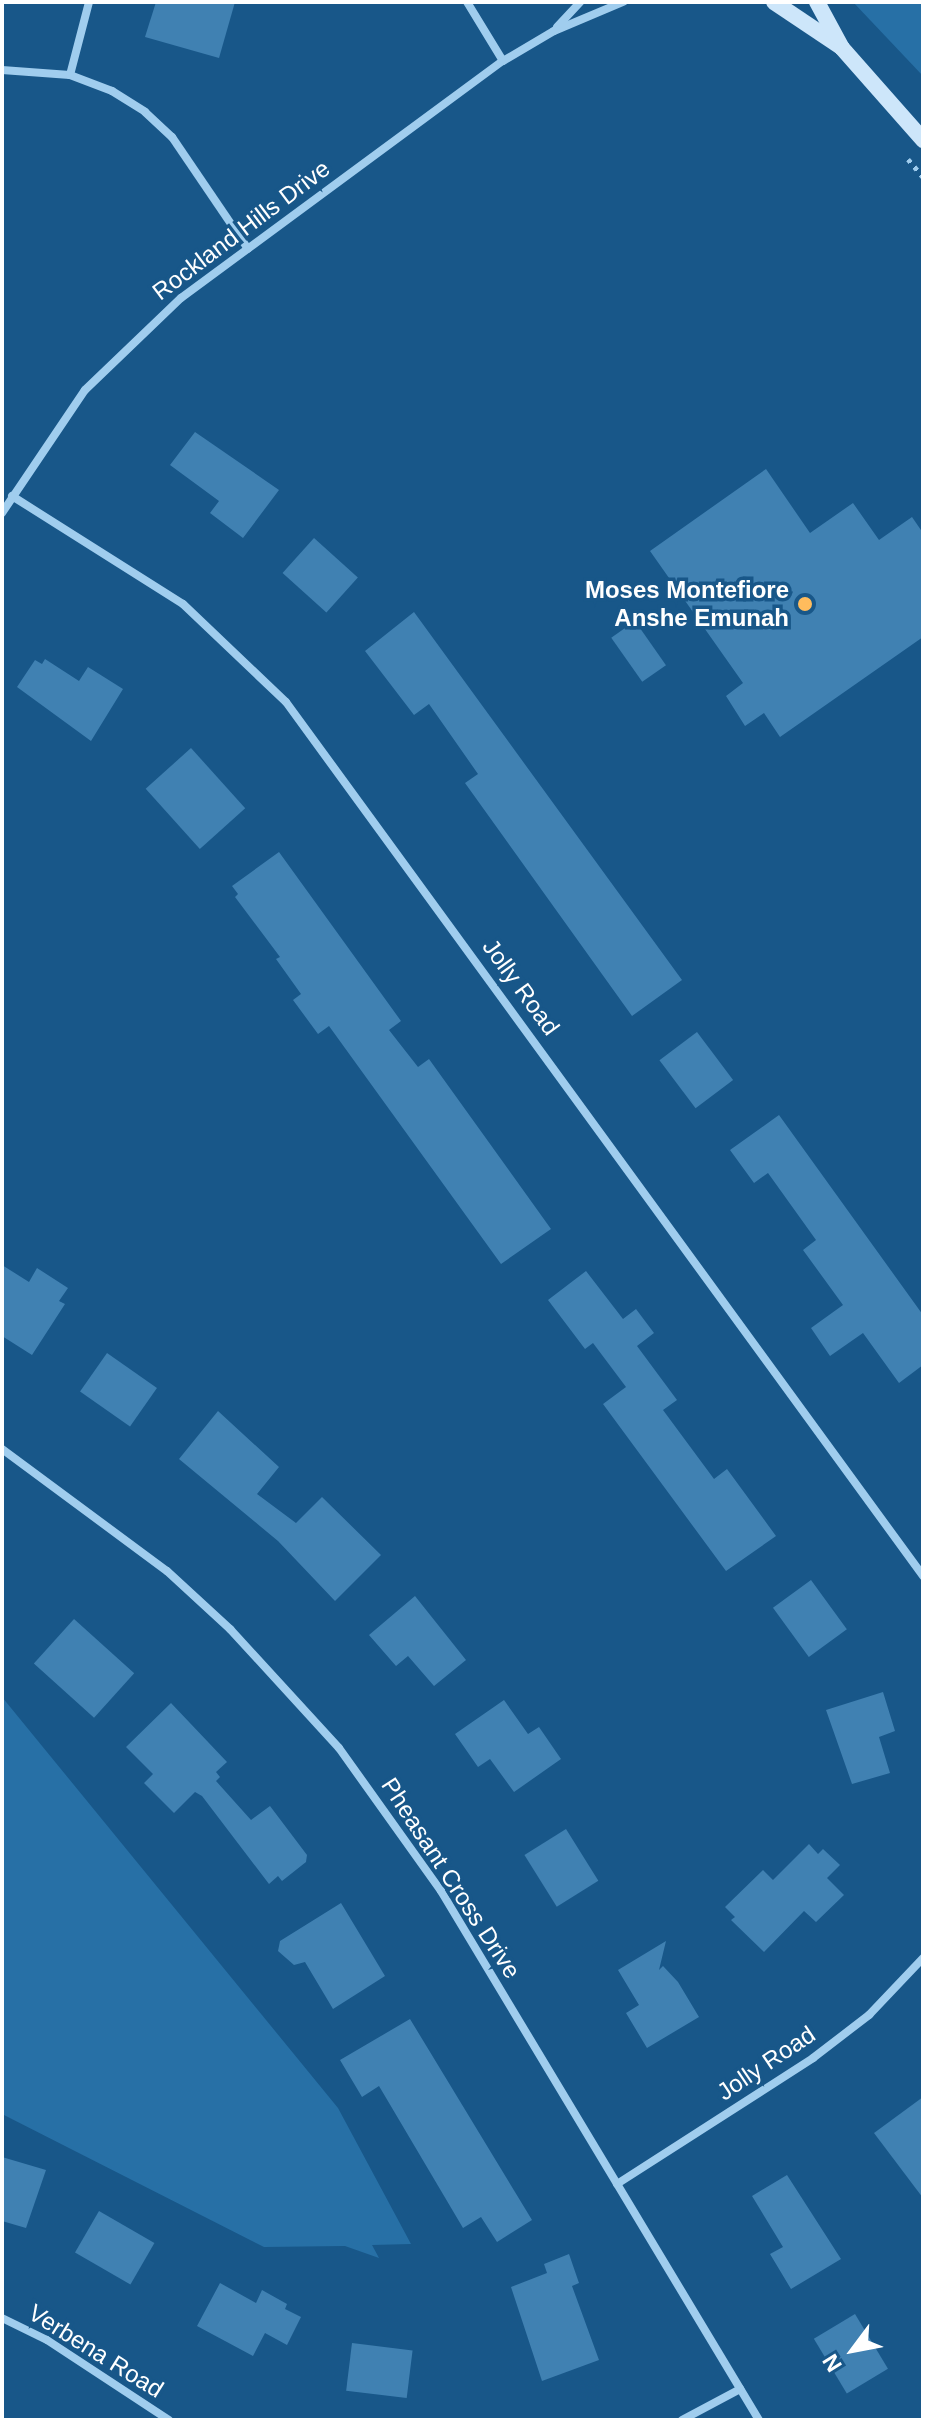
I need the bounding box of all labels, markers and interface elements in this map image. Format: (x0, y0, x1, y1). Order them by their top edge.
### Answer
street label: Rockland Hills Drive (147, 154, 335, 306)
place label: Moses Montefiore Anshe Emunah (585, 576, 789, 632)
marker: Moses Montefiore Anshe Emunah (796, 595, 814, 613)
street label: Jolly Road (476, 933, 566, 1041)
street label: Pheasant Cross Drive (375, 1772, 527, 1984)
street label: Jolly Road (711, 2020, 821, 2106)
street label: Verbena Road (23, 2298, 169, 2404)
north arrow (813, 2310, 893, 2390)
text: N (817, 2350, 847, 2376)

